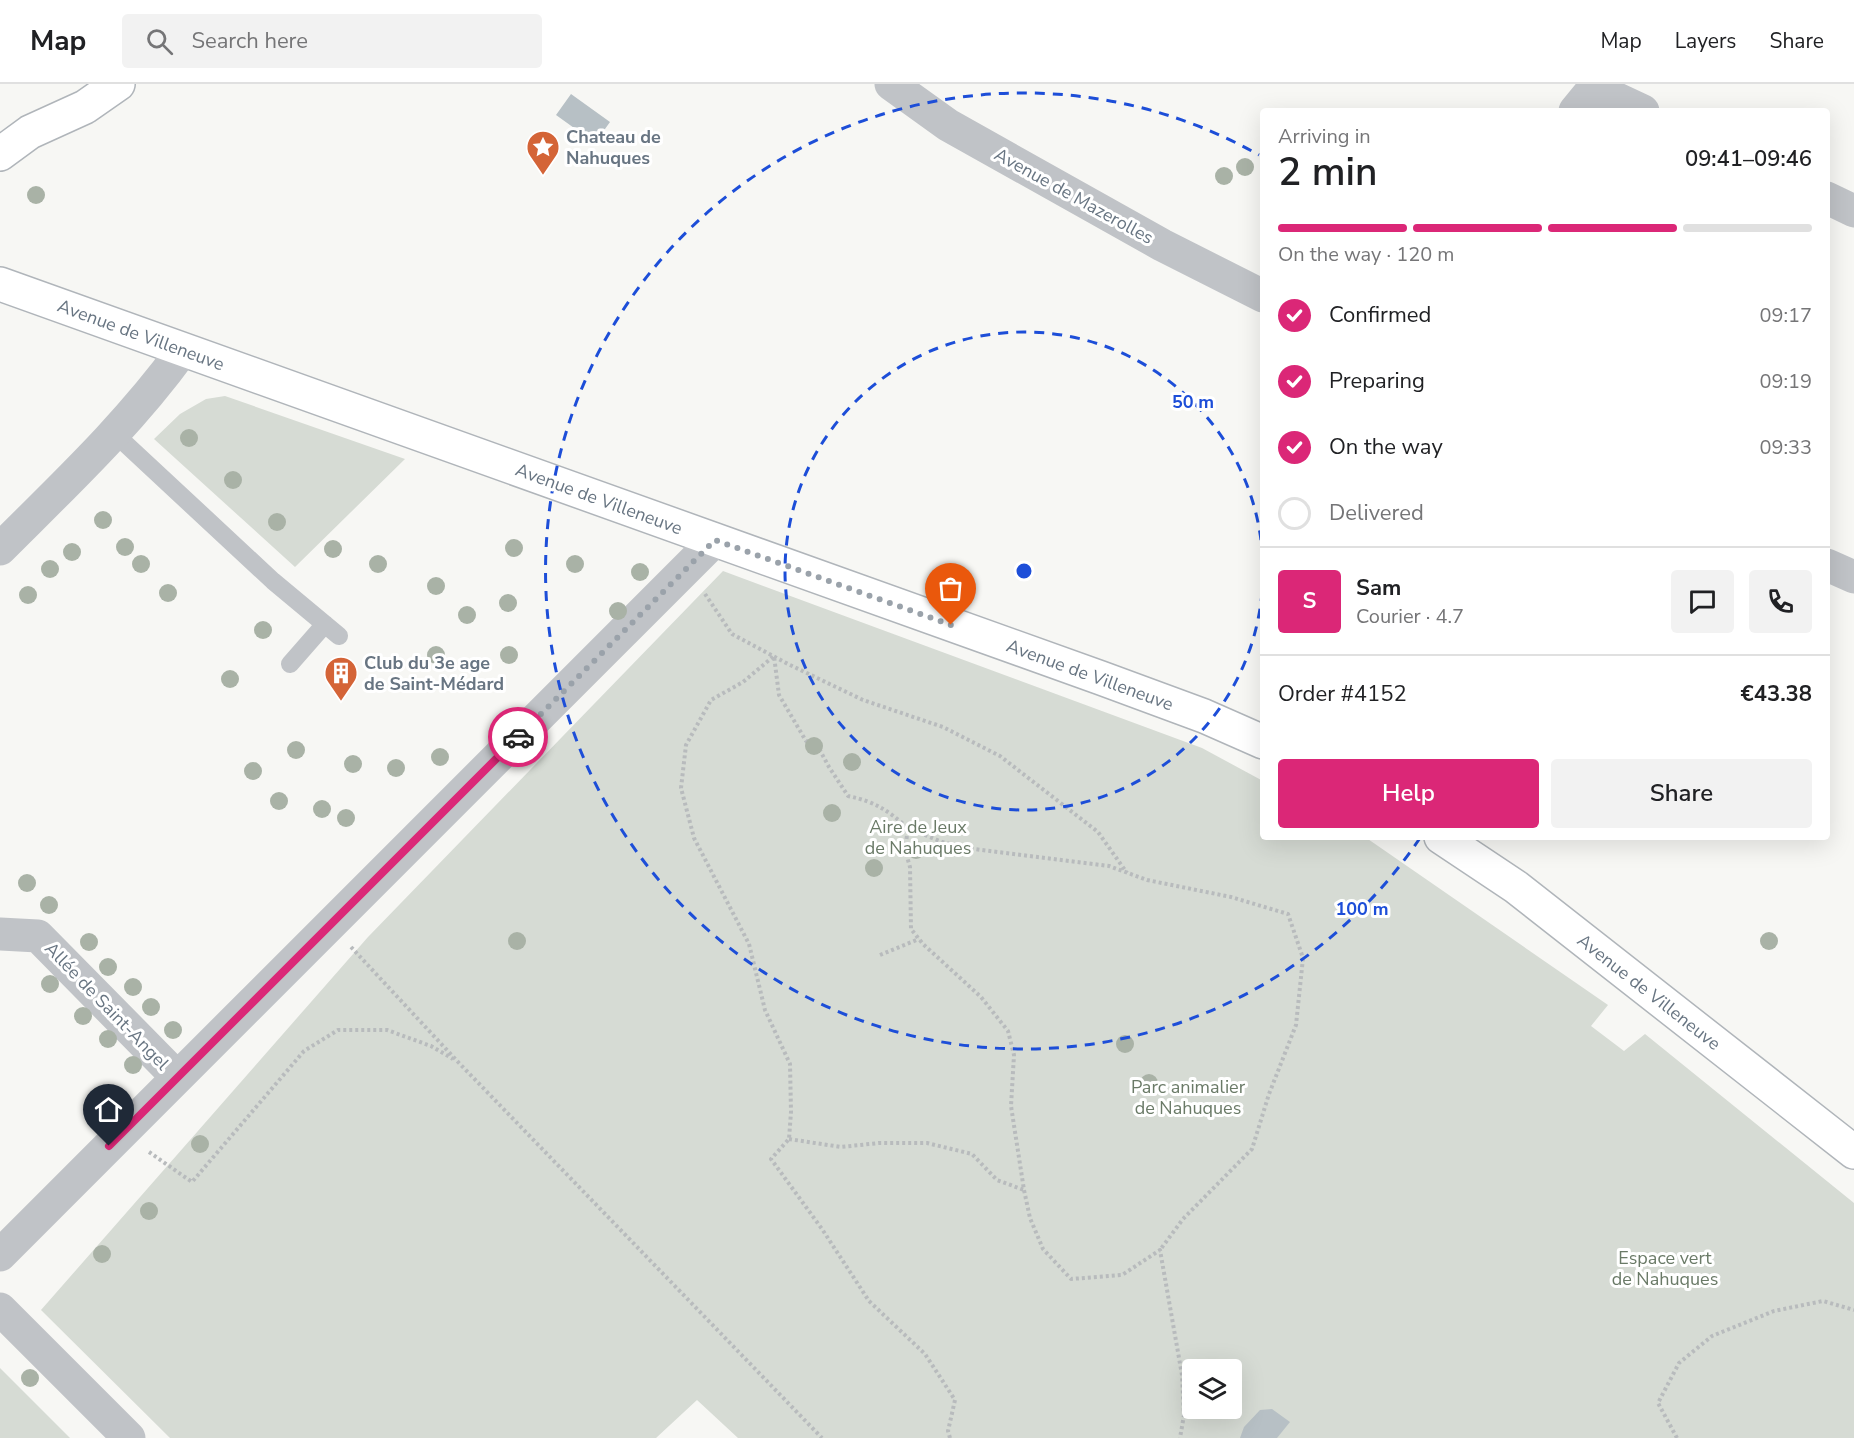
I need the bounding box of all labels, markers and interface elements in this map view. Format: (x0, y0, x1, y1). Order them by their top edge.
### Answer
search box (122, 14, 542, 68)
text: Map (30, 22, 86, 60)
icon: search (143, 25, 176, 58)
text: Search here (191, 26, 308, 56)
text: Map (1600, 27, 1642, 55)
text: Layers (1675, 27, 1736, 55)
text: Share (1769, 27, 1824, 55)
text: Arriving in (1278, 123, 1371, 150)
place label: Chateau de Nahuques (566, 125, 661, 170)
place icon: Chateau de Nahuques (525, 129, 561, 176)
street label: Avenue de Mazerolles (990, 142, 1158, 250)
text: 09:41–09:46 (1685, 144, 1812, 174)
text: 2 min (1278, 146, 1377, 199)
text: On the way · 120 m (1278, 241, 1454, 268)
street label: Avenue de Villeneuve (54, 294, 228, 376)
icon: check (1278, 299, 1311, 332)
text: Confirmed (1329, 300, 1431, 330)
text: 09:17 (1759, 302, 1812, 329)
icon: check (1278, 365, 1311, 398)
text: Preparing (1329, 366, 1425, 396)
text: 09:19 (1759, 368, 1812, 395)
text: 50 m (1172, 390, 1214, 414)
icon: check (1278, 431, 1311, 464)
text: On the way (1329, 432, 1443, 462)
text: 09:33 (1759, 434, 1812, 461)
street label: Avenue de Villeneuve (512, 458, 686, 540)
text: Delivered (1329, 498, 1424, 528)
centre of rings (1014, 561, 1034, 581)
pin (925, 563, 976, 625)
button: chat (1671, 570, 1734, 633)
button: phone (1749, 570, 1812, 633)
icon: bag (934, 572, 967, 605)
text: Sam (1356, 573, 1401, 603)
text: S (1303, 586, 1316, 616)
text: Courier · 4.7 (1356, 603, 1464, 630)
street label: Avenue de Villeneuve (1003, 634, 1177, 716)
place label: Club du 3e age de Saint-Médard (364, 651, 504, 696)
building icon: Club du 3e age de Saint-Médard (323, 655, 359, 702)
text: Order #4152 (1278, 679, 1407, 709)
text: €43.38 (1741, 679, 1812, 709)
courier (488, 707, 548, 767)
icon: car (502, 721, 535, 754)
button: Help (1278, 759, 1539, 828)
button: Share (1551, 759, 1812, 828)
park label: Aire de Jeux de Nahuques (865, 815, 971, 860)
text: 100 m (1335, 897, 1389, 921)
street label: Avenue de Villeneuve (1572, 928, 1726, 1056)
street label: Allée de Saint-Angel (40, 937, 175, 1076)
park label: Parc animalier de Nahuques (1131, 1075, 1246, 1120)
pin (83, 1084, 134, 1146)
icon: home (92, 1093, 125, 1126)
park label: Espace vert de Nahuques (1612, 1246, 1718, 1291)
map controls (1182, 1359, 1242, 1419)
button: layers (1182, 1359, 1242, 1419)

